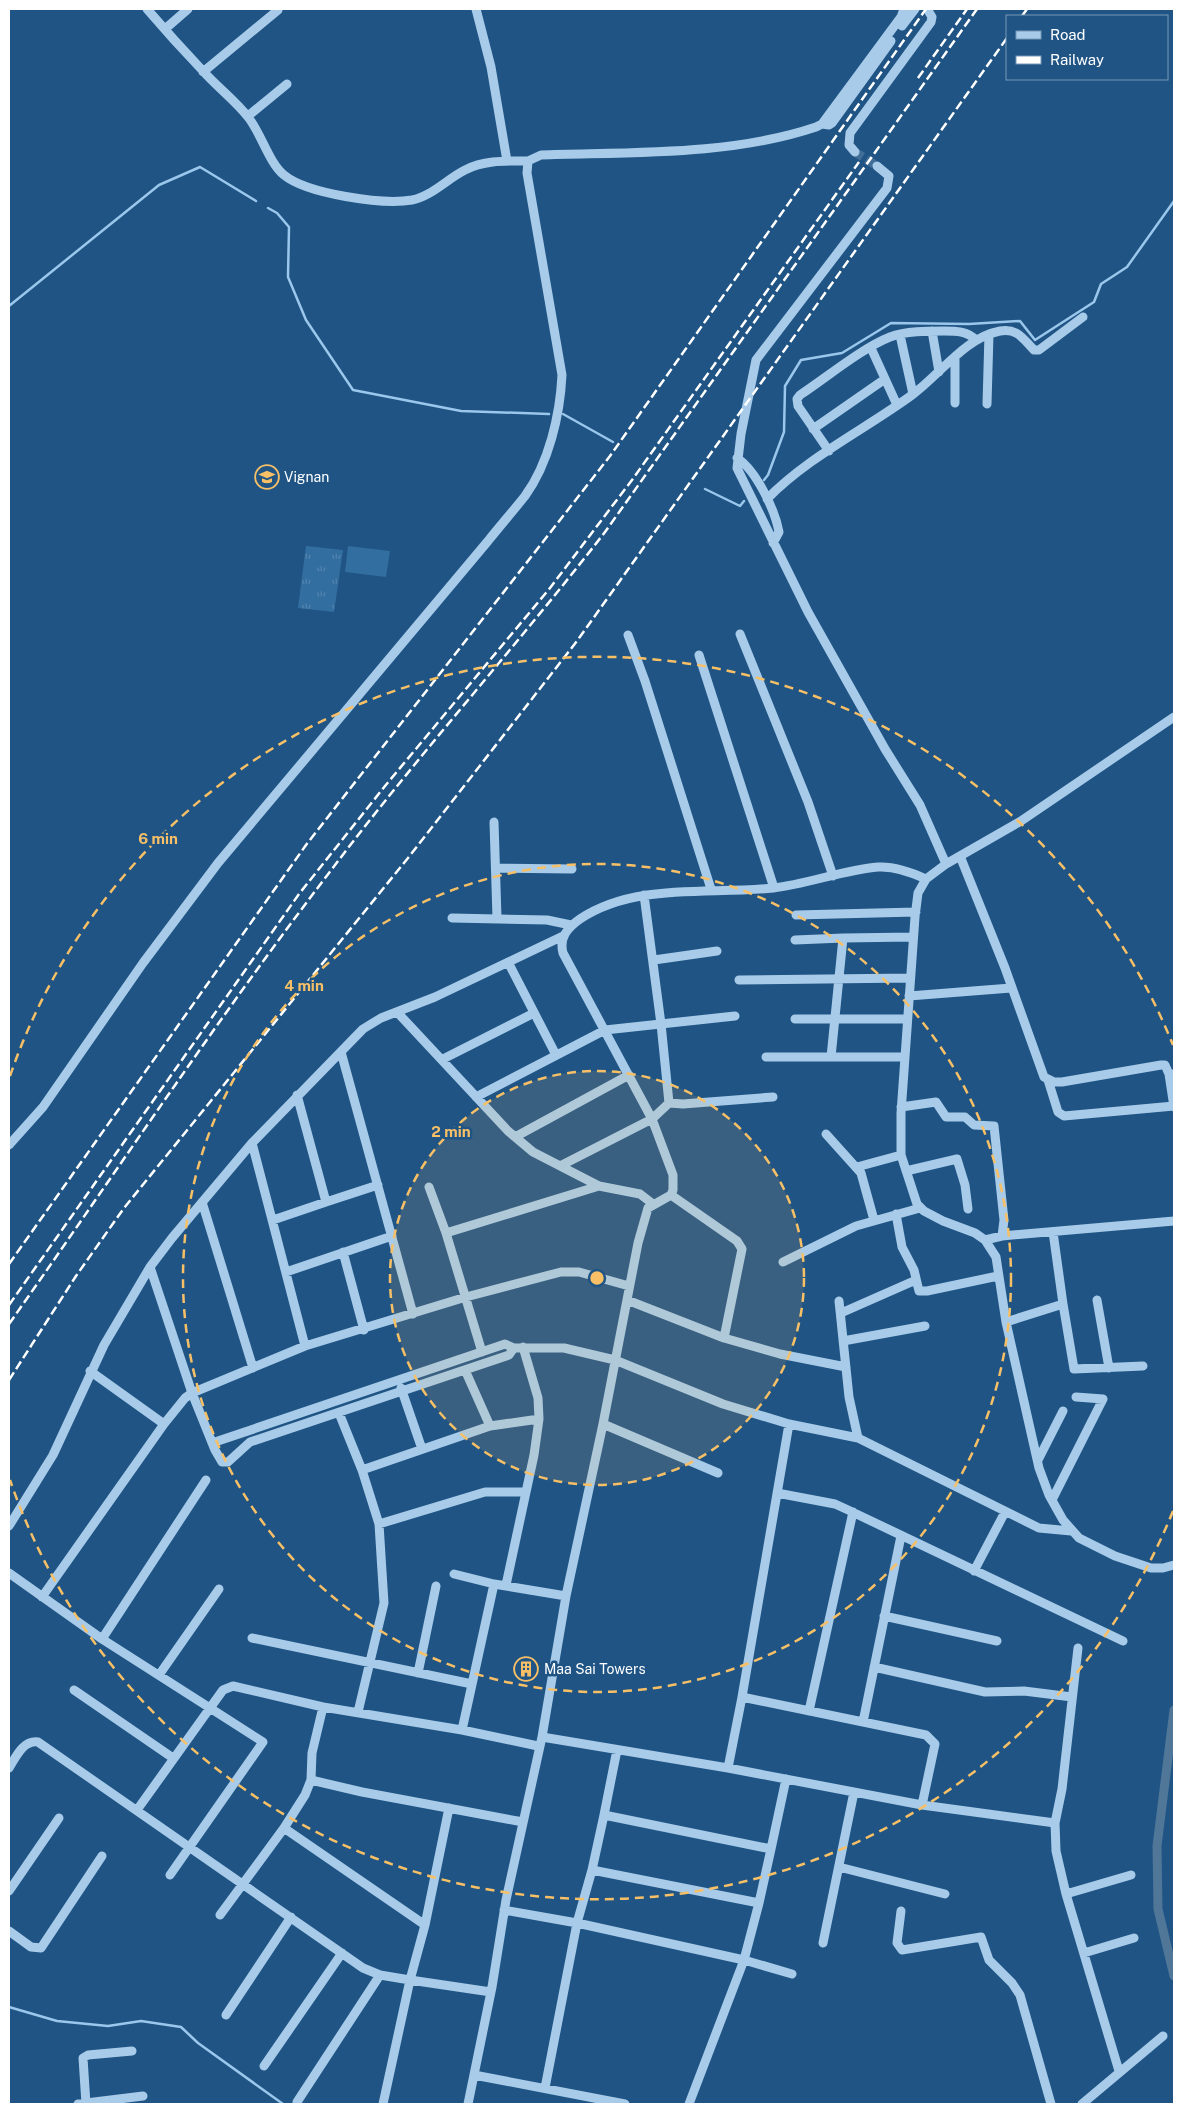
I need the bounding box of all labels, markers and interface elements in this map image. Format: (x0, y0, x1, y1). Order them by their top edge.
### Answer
legend (1006, 15, 1168, 80)
text: Road (1050, 26, 1086, 43)
text: Railway (1050, 51, 1104, 68)
school or university icon: Vignan (254, 464, 280, 490)
place label: Vignan (284, 469, 329, 485)
text: 6 min (138, 830, 178, 847)
text: 4 min (284, 977, 324, 994)
text: 2 min (431, 1123, 471, 1140)
centre of rings (588, 1269, 606, 1287)
building icon: Maa Sai Towers (513, 1656, 539, 1682)
place label: Maa Sai Towers (544, 1661, 646, 1677)

